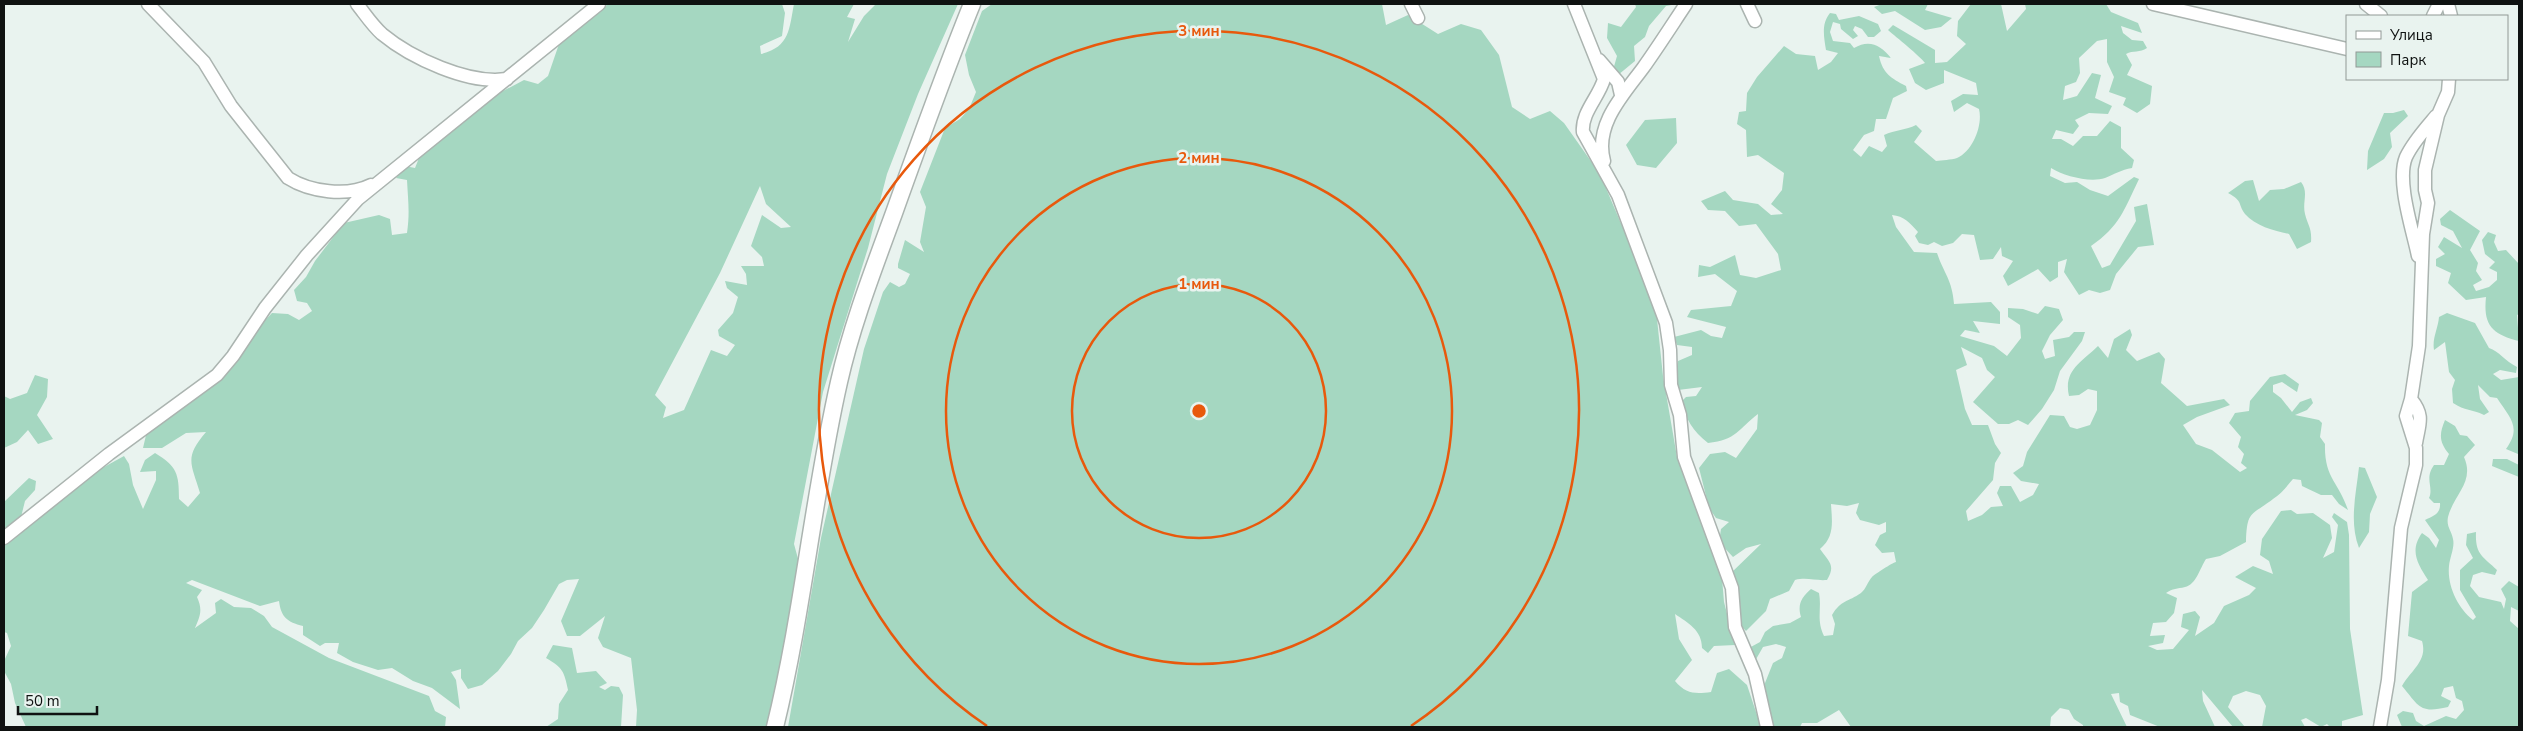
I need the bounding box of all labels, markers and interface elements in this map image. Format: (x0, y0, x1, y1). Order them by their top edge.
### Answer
legend (2346, 15, 2508, 80)
text: 3 мин (1178, 21, 1220, 41)
text: Улица (2389, 25, 2433, 45)
text: Парк (2390, 50, 2426, 70)
text: 2 мин (1178, 148, 1220, 168)
text: 1 мин (1178, 274, 1220, 294)
centre of rings (1190, 402, 1208, 420)
scale bar (18, 684, 96, 716)
text: 50 m (25, 691, 60, 711)

